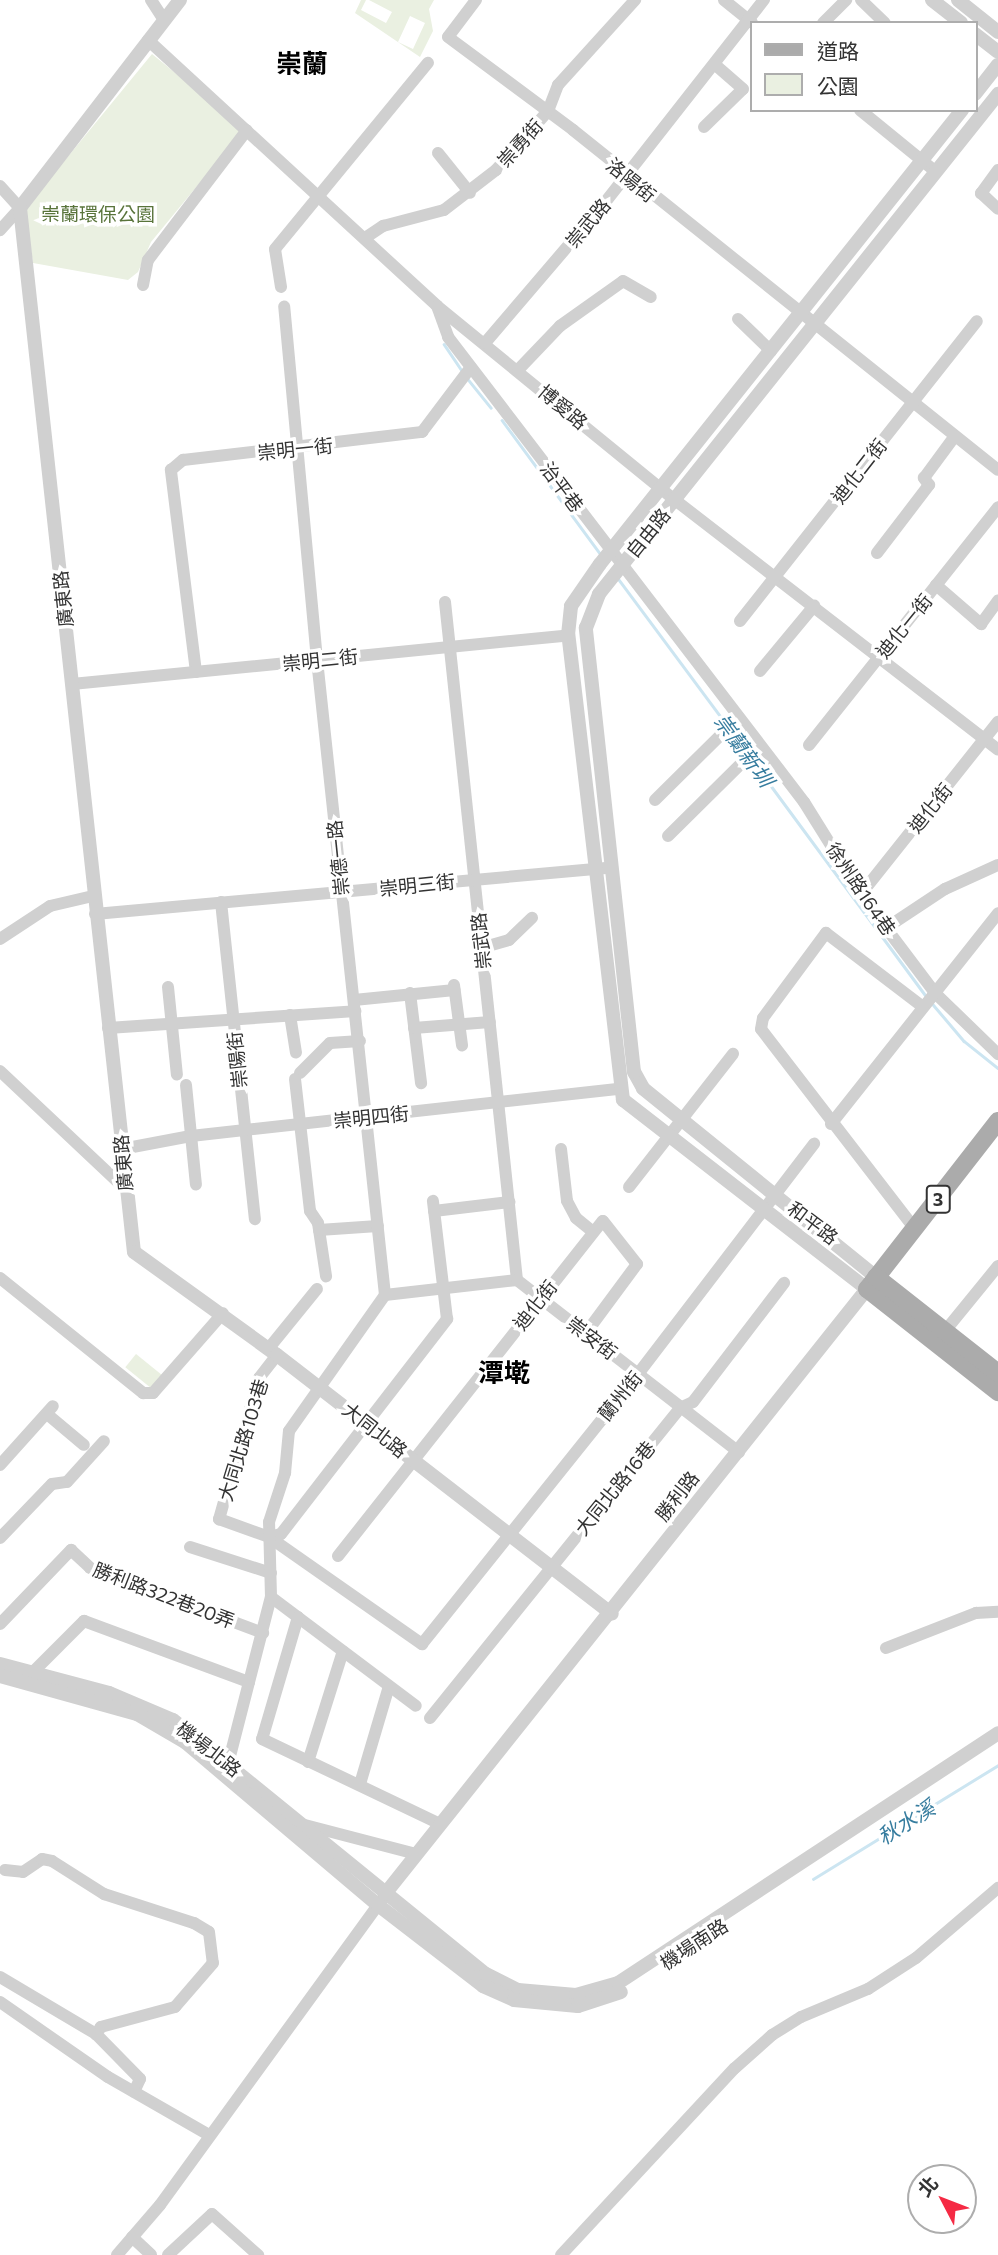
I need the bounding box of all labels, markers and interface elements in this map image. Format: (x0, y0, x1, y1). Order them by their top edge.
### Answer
legend (750, 21, 977, 112)
text: 道路 (817, 38, 859, 63)
district label: 崇蘭 (276, 47, 328, 79)
text: 公園 (817, 73, 859, 98)
street label: 崇勇街 (492, 114, 548, 172)
street label: 洛陽街 (602, 153, 660, 207)
street label: 崇武路 (561, 194, 615, 252)
park label: 崇蘭環保公園 (41, 203, 155, 225)
street label: 博愛路 (534, 380, 592, 434)
street label: 崇明一街 (256, 434, 334, 464)
street label: 迪化二街 (827, 434, 891, 508)
street label: 治平巷 (536, 457, 588, 517)
street label: 自由路 (621, 504, 675, 562)
street label: 廣東路 (49, 569, 77, 629)
street label: 迪化一街 (871, 589, 937, 663)
street label: 崇明二街 (281, 645, 359, 675)
water label: 崇蘭新圳 (709, 709, 779, 791)
street label: 迪化街 (903, 779, 957, 837)
street label: 崇德一路 (323, 819, 353, 897)
street label: 徐州路164巷 (822, 838, 900, 940)
street label: 崇明三街 (378, 870, 456, 900)
street label: 崇武路 (467, 911, 495, 971)
street label: 崇陽街 (223, 1030, 251, 1090)
street label: 崇明四街 (332, 1102, 410, 1132)
street label: 廣東路 (109, 1134, 137, 1192)
road number: 3 (926, 1184, 950, 1214)
street label: 和平路 (783, 1197, 843, 1249)
street label: 迪化街 (508, 1276, 562, 1334)
street label: 崇安街 (562, 1312, 622, 1364)
district label: 潭墘 (478, 1356, 530, 1388)
street label: 蘭州街 (593, 1367, 647, 1425)
street label: 大同北路103巷 (214, 1376, 272, 1504)
street label: 大同北路 (338, 1398, 412, 1462)
street label: 大同北路16巷 (570, 1436, 660, 1540)
street label: 勝利路 (650, 1467, 704, 1525)
street label: 勝利路322巷20弄 (90, 1558, 238, 1632)
street label: 機場北路 (172, 1717, 246, 1781)
water label: 秋水溪 (873, 1795, 939, 1849)
street label: 機場南路 (656, 1914, 732, 1974)
north arrow (907, 2164, 977, 2234)
text: 北 (913, 2171, 942, 2201)

